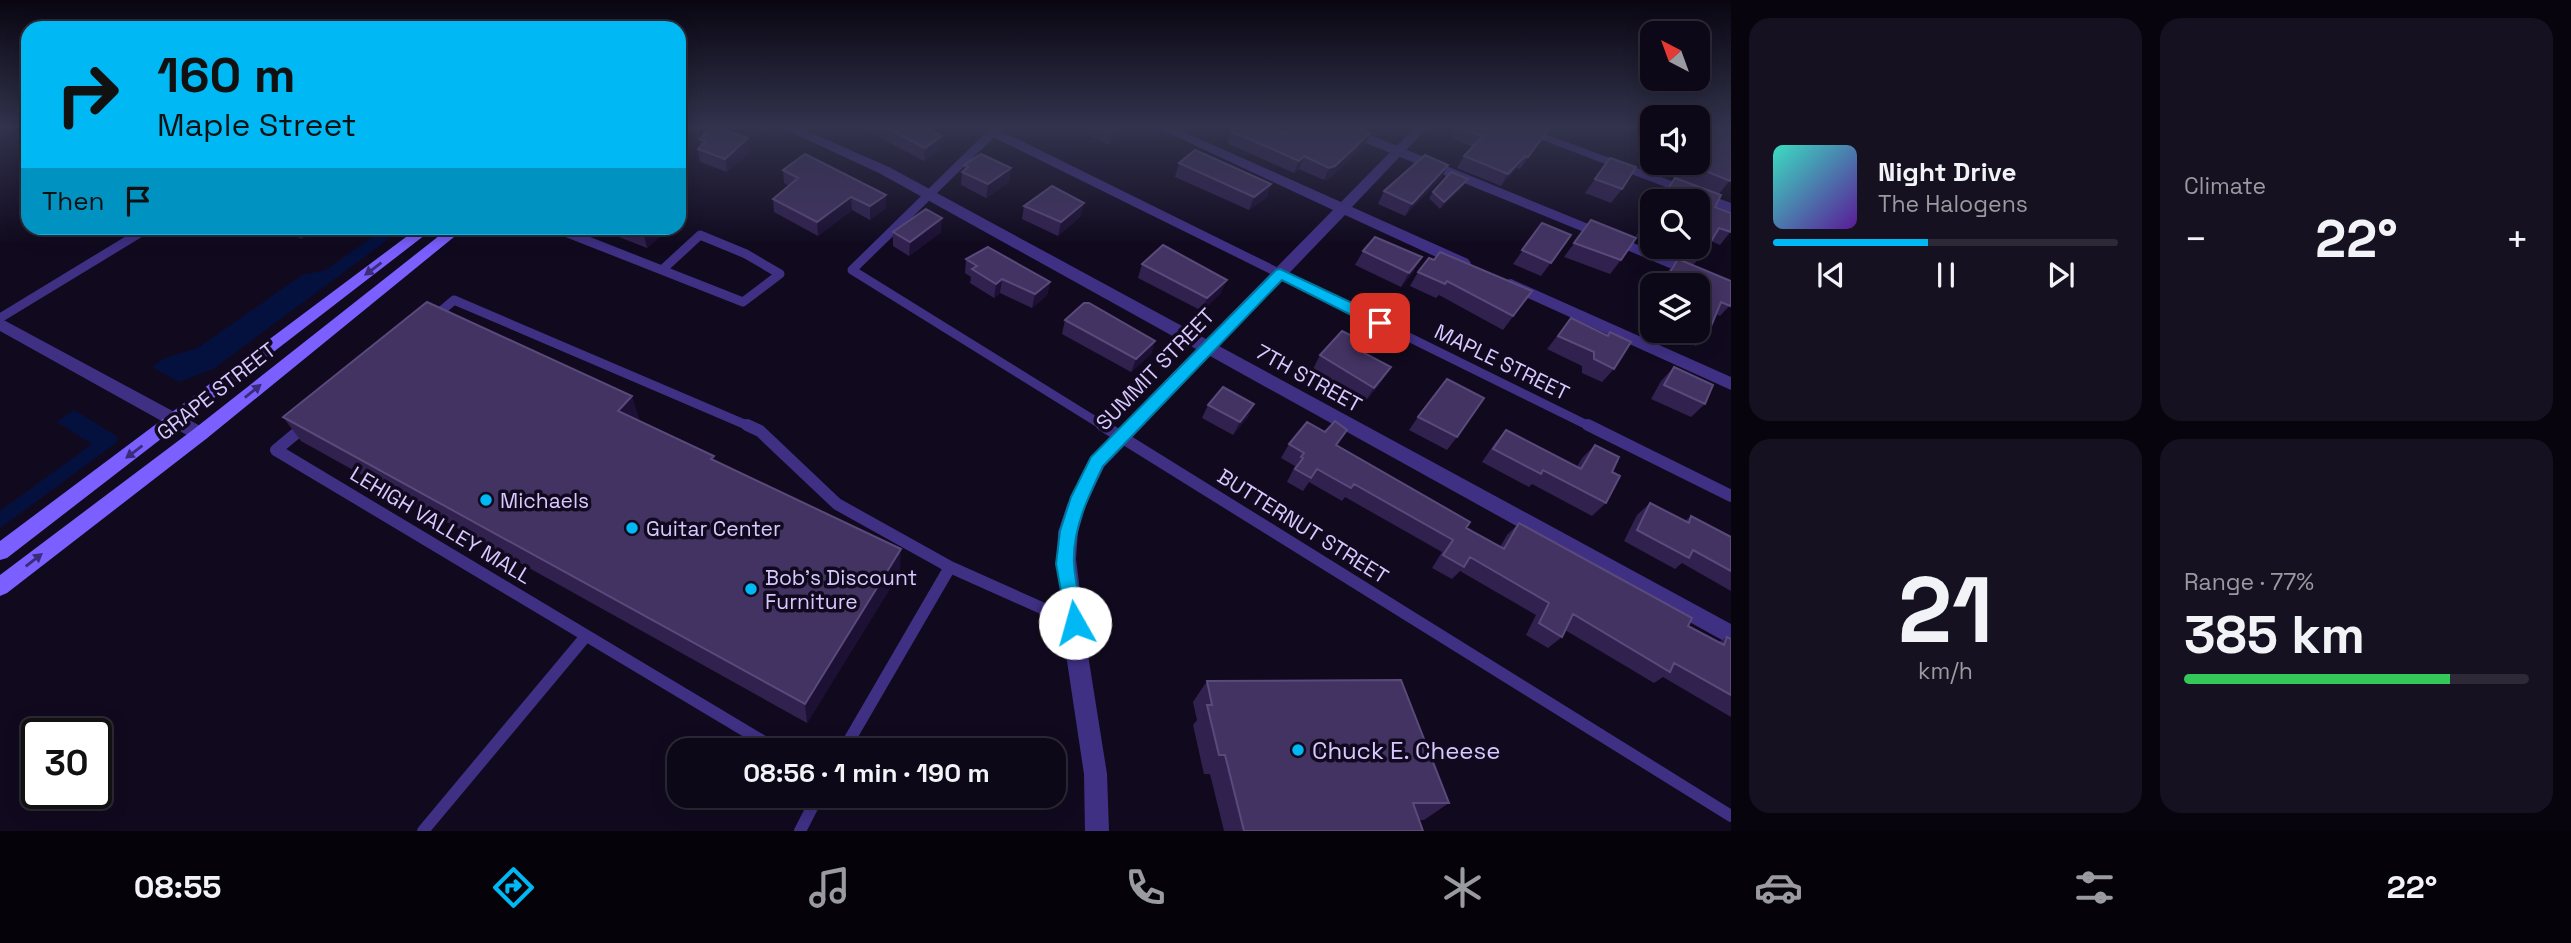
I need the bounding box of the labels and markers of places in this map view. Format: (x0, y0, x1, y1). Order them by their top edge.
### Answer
pin (1350, 293, 1410, 353)
place label: Michaels (500, 487, 589, 514)
marker: Michaels (478, 492, 494, 508)
place label: Guitar Center (646, 515, 781, 542)
marker: Guitar Center (624, 520, 640, 536)
place label: Bob's Discount Furniture (765, 564, 917, 615)
marker: Bob's Discount Furniture (743, 581, 759, 597)
place label: Chuck E. Cheese (1312, 735, 1500, 766)
marker: Chuck E. Cheese (1290, 742, 1306, 758)

